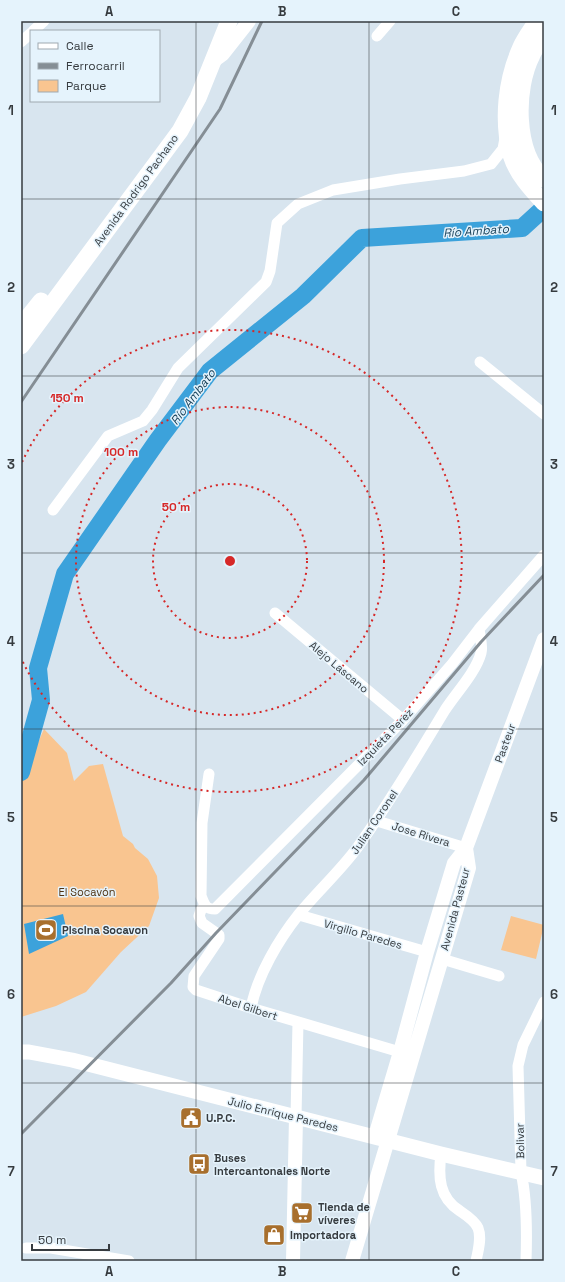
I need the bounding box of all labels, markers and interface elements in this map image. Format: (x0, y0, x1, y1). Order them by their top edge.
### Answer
text: A (105, 3, 114, 20)
text: B (278, 3, 287, 20)
text: C (452, 3, 460, 20)
legend (30, 30, 160, 102)
text: Calle (66, 38, 94, 54)
text: Ferrocarril (66, 58, 125, 74)
text: Parque (66, 78, 106, 94)
text: 1 (8, 102, 14, 119)
text: 1 (551, 102, 557, 119)
street label: Avenida Rodrigo Pachano (91, 131, 181, 249)
water label: Río Ambato (443, 221, 510, 241)
text: 2 (7, 279, 15, 296)
text: 2 (550, 279, 558, 296)
water label: Río Ambato (167, 365, 220, 428)
text: 150 m (50, 390, 84, 406)
text: 100 m (104, 444, 138, 460)
text: 3 (7, 456, 15, 473)
text: 3 (550, 456, 558, 473)
text: 50 m (162, 499, 190, 515)
centre of rings (223, 554, 237, 568)
text: 4 (7, 633, 15, 650)
text: 4 (550, 633, 558, 650)
street label: Alejo Lascano (307, 638, 372, 696)
street label: Izquieta Perez (354, 705, 416, 769)
street label: Pasteur (491, 721, 519, 765)
street label: Julian Coronel (347, 787, 401, 857)
text: 5 (7, 809, 15, 826)
text: 5 (550, 809, 558, 826)
street label: Jose Rivera (390, 818, 453, 850)
street label: Avenida Pasteur (437, 866, 473, 952)
park label: El Socavón (58, 885, 116, 899)
street label: Virgilio Paredes (322, 916, 404, 952)
sports icon: Piscina Socavon (33, 917, 59, 943)
place label: Piscina Socavon (62, 923, 148, 937)
text: 6 (7, 986, 15, 1003)
text: 6 (550, 986, 558, 1003)
street label: Abel Gilbert (217, 991, 279, 1023)
street label: Julio Enrique Paredes (226, 1093, 340, 1135)
public building icon: U.P.C. (178, 1105, 204, 1131)
place label: U.P.C. (206, 1111, 236, 1125)
street label: Bolivar (513, 1123, 527, 1159)
bus stop icon: Buses intercantonales Norte (186, 1151, 212, 1177)
place label: Buses intercantonales Norte (214, 1151, 330, 1178)
text: 7 (7, 1163, 15, 1180)
text: 7 (550, 1163, 558, 1180)
supermarket icon: Tienda de víveres (289, 1200, 315, 1226)
place label: Tienda de víveres (318, 1200, 370, 1227)
shop icon: Importadora (261, 1222, 287, 1248)
scale bar (32, 1226, 109, 1252)
place label: Importadora (290, 1228, 357, 1242)
text: 50 m (38, 1232, 66, 1248)
text: A (105, 1263, 114, 1280)
text: B (278, 1263, 287, 1280)
text: C (452, 1263, 460, 1280)

